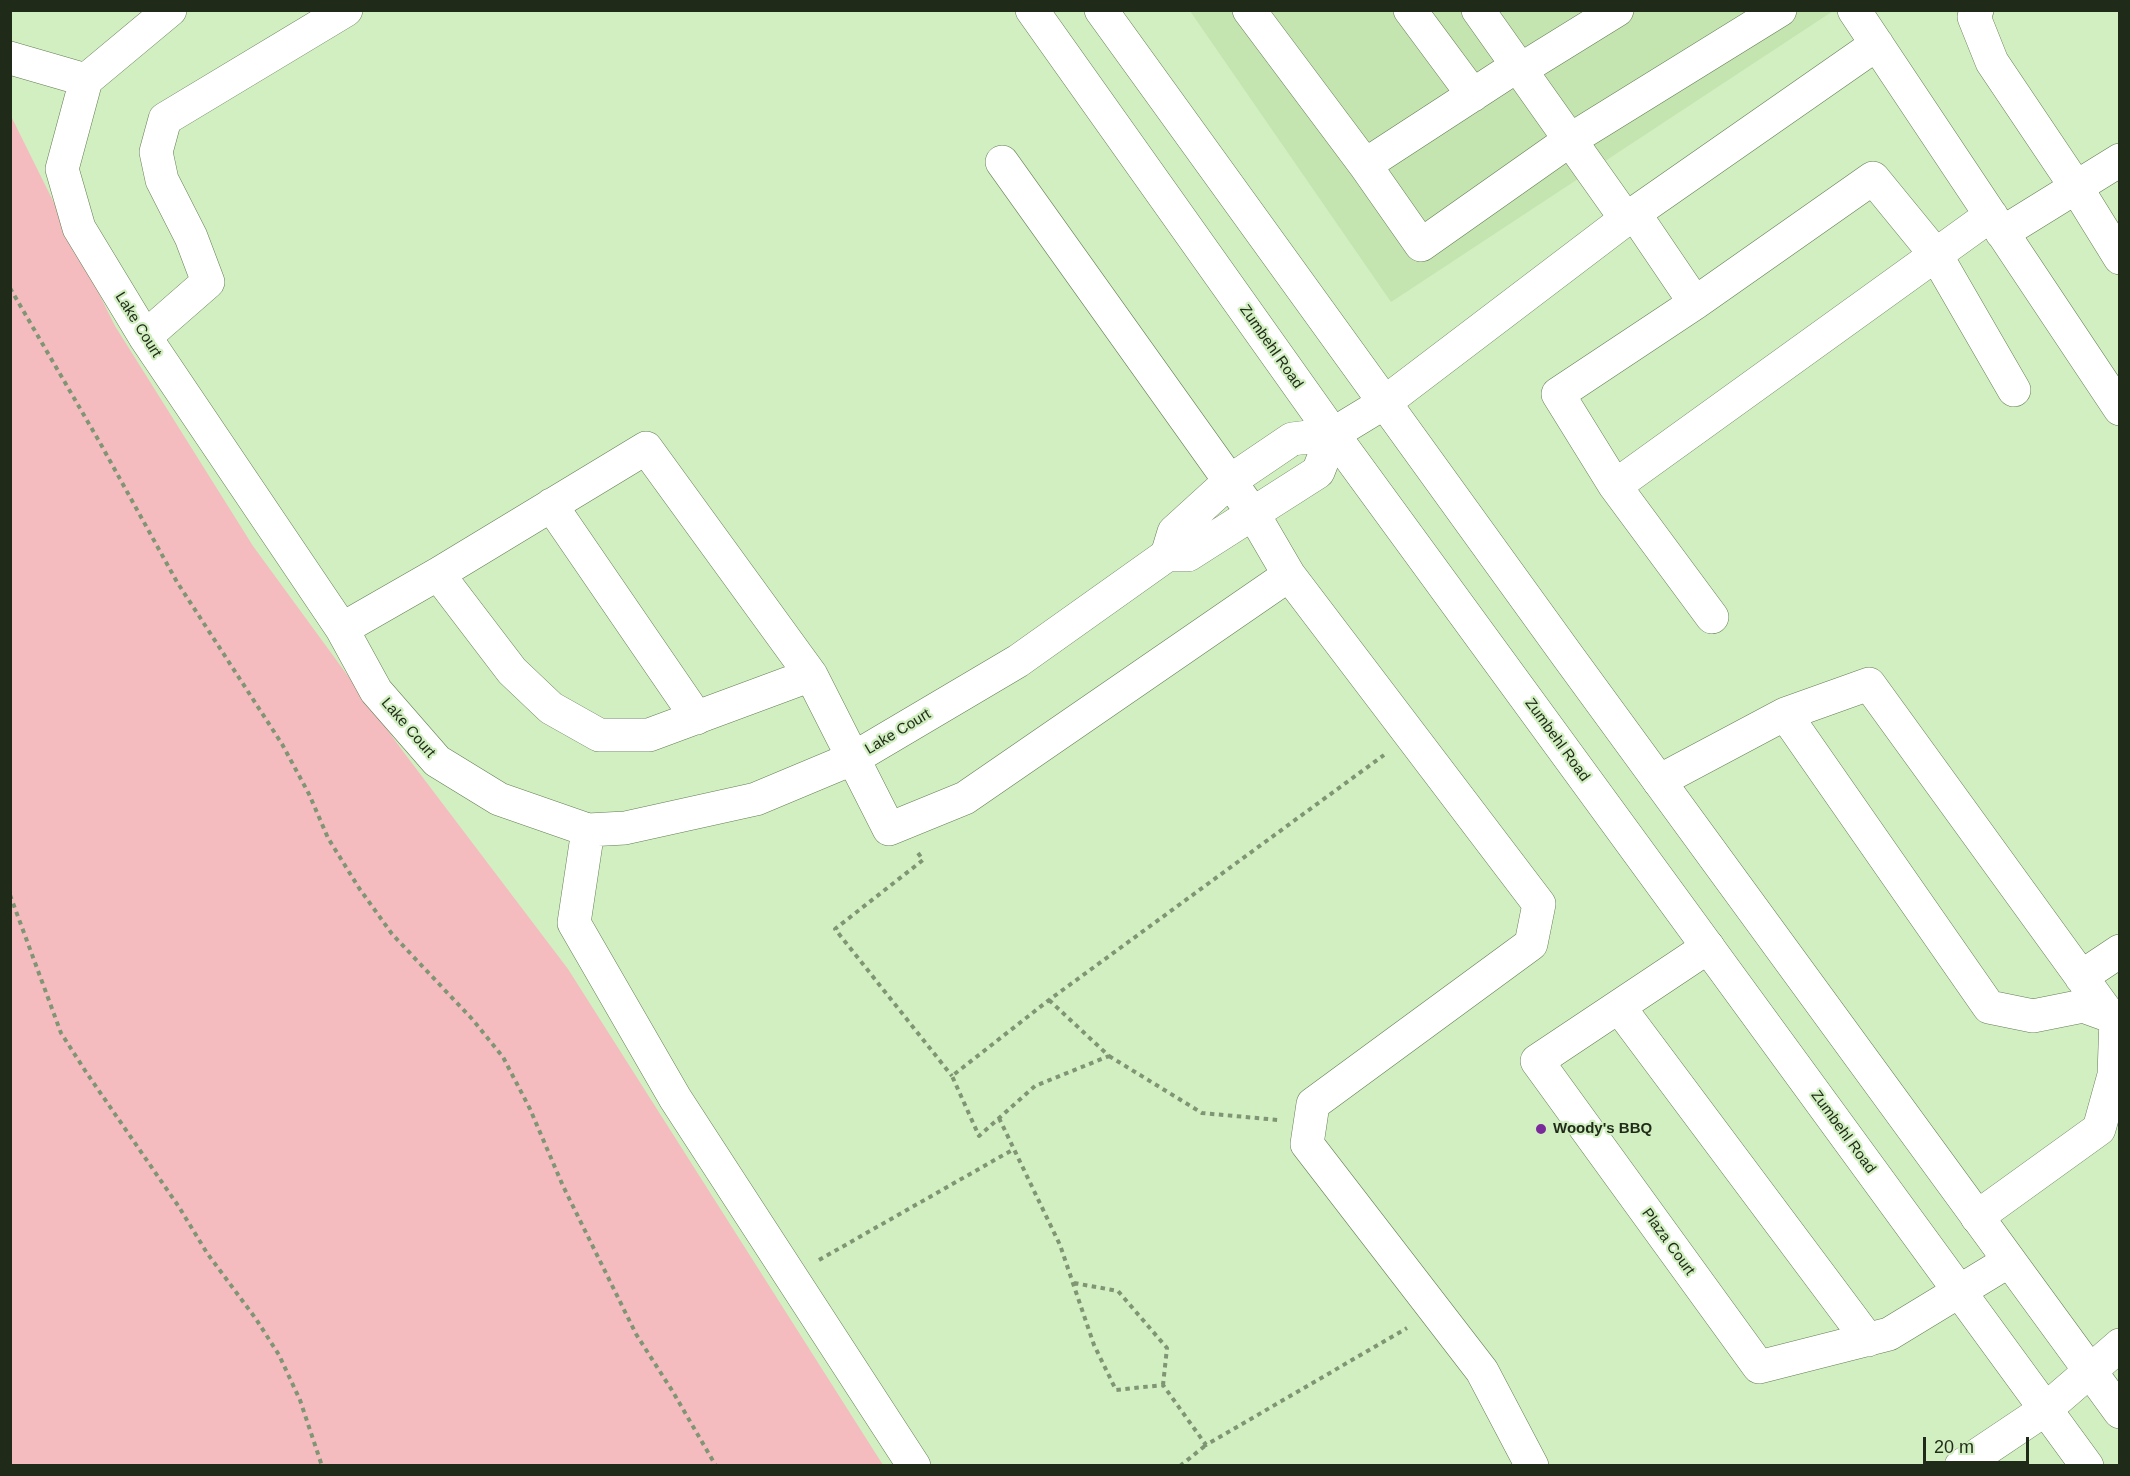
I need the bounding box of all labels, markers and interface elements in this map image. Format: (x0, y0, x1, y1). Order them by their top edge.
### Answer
street label: Lake Court (111, 289, 165, 361)
street label: Zumbehl Road (1235, 302, 1307, 392)
street label: Lake Court (377, 694, 439, 762)
street label: Zumbehl Road (1521, 695, 1593, 785)
street label: Lake Court (862, 705, 934, 759)
street label: Zumbehl Road (1807, 1087, 1879, 1177)
place label: Woody's BBQ (1553, 1120, 1652, 1138)
marker: Woody's BBQ (1534, 1122, 1548, 1136)
street label: Plaza Court (1638, 1205, 1698, 1279)
scale bar (1926, 1425, 2032, 1463)
text: 20 m (1934, 1437, 1974, 1457)

